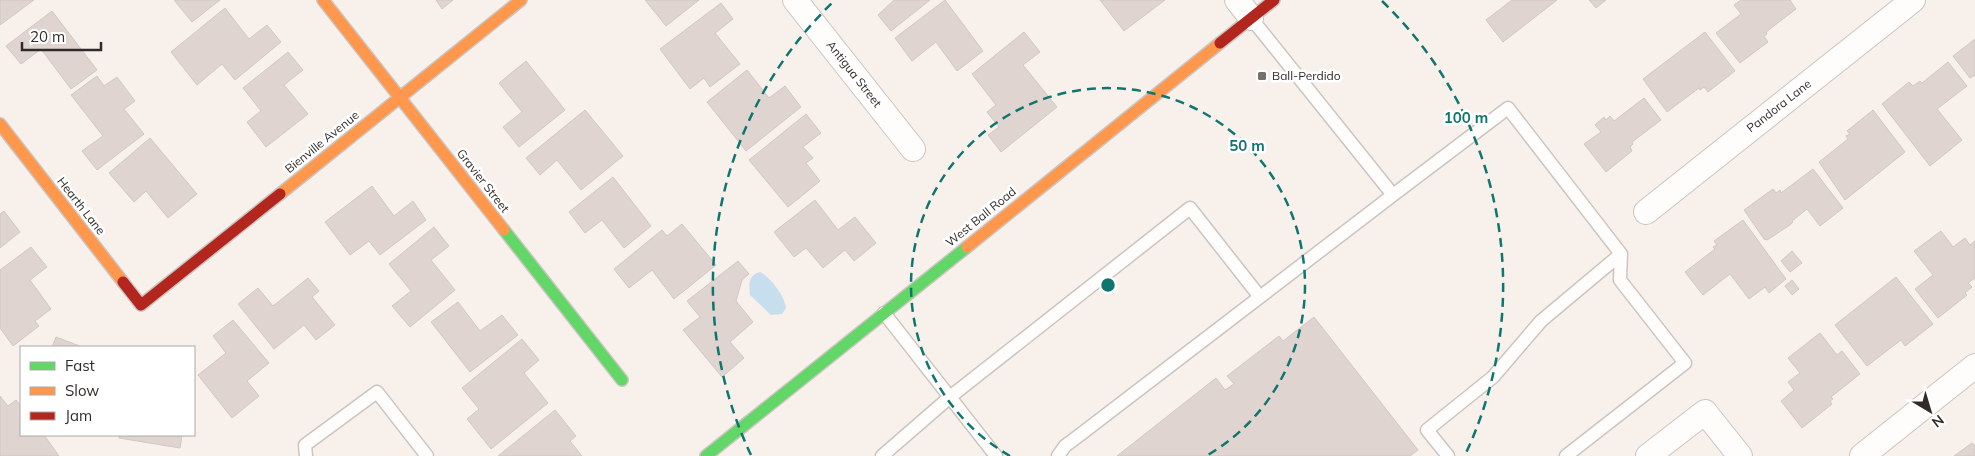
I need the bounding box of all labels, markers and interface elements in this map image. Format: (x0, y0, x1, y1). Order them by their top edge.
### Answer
scale bar (22, 20, 101, 52)
text: 20 m (30, 27, 65, 46)
street label: Antigua Street (824, 37, 885, 110)
place label: Ball-Perdido (1272, 68, 1341, 83)
marker: Ball-Perdido (1256, 70, 1268, 82)
street label: Pandora Lane (1743, 76, 1814, 135)
street label: Bienville Avenue (282, 107, 362, 176)
text: 100 m (1444, 108, 1488, 127)
text: 50 m (1229, 136, 1265, 155)
street label: Gravier Street (454, 146, 513, 216)
street label: Hearth Lane (54, 174, 109, 238)
street label: West Ball Road (943, 184, 1019, 250)
centre of rings (1099, 276, 1117, 294)
legend (20, 346, 195, 436)
text: Fast (65, 356, 95, 375)
text: Slow (65, 381, 99, 400)
north arrow (1905, 386, 1955, 436)
text: Jam (65, 406, 92, 425)
text: N (1928, 411, 1948, 432)

